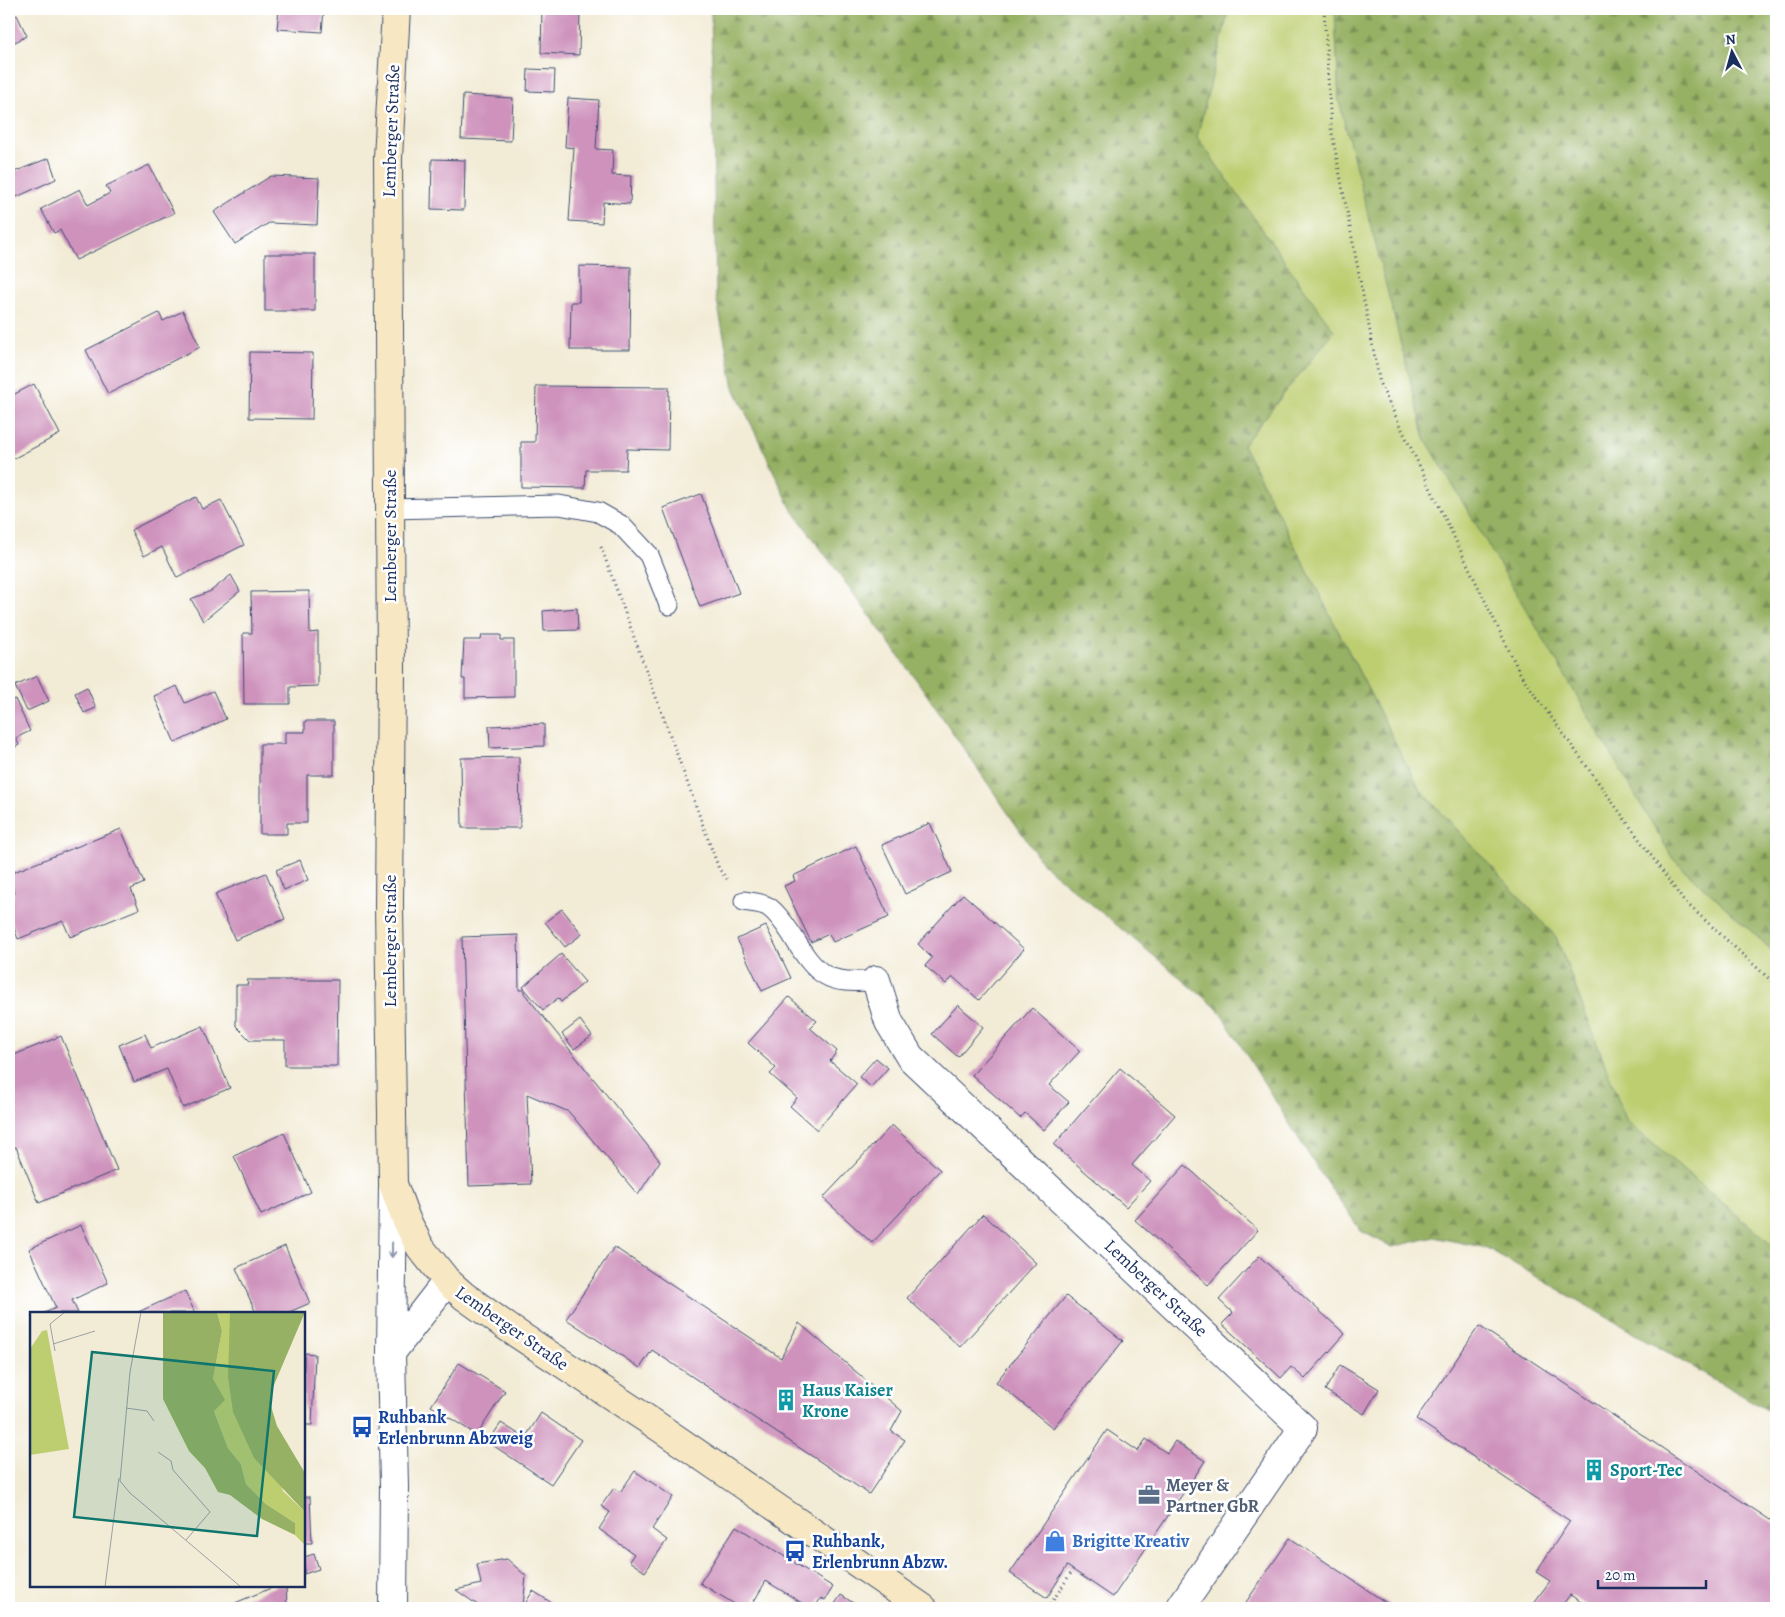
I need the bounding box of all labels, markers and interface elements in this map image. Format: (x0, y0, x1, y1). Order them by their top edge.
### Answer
north arrow (1708, 28, 1758, 78)
text: N (1725, 30, 1737, 50)
street label: Lemberger Straße (377, 64, 405, 198)
street label: Lemberger Straße (378, 469, 402, 603)
street label: Lemberger Straße (378, 874, 402, 1008)
street label: Lemberger Straße (1099, 1234, 1213, 1342)
one-way arrow (387, 1242, 397, 1258)
street label: Lemberger Straße (451, 1280, 573, 1376)
inset map (30, 1312, 305, 1587)
place label: Haus Kaiser Krone (802, 1378, 893, 1423)
building icon: Haus Kaiser Krone (773, 1387, 799, 1413)
place label: Ruhbank Erlenbrunn Abzweig (378, 1405, 534, 1450)
bus stop icon: Ruhbank Erlenbrunn Abzweig (349, 1414, 375, 1440)
building icon: Sport-Tec (1581, 1457, 1607, 1483)
place label: Sport-Tec (1610, 1458, 1683, 1482)
place label: Meyer & Partner GbR (1166, 1473, 1260, 1518)
office icon: Meyer & Partner GbR (1136, 1482, 1162, 1508)
shop icon: Brigitte Kreativ (1042, 1528, 1068, 1554)
place label: Ruhbank, Erlenbrunn Abzw. (812, 1529, 948, 1574)
place label: Brigitte Kreativ (1072, 1529, 1190, 1553)
bus stop icon: Ruhbank, Erlenbrunn Abzw. (782, 1538, 808, 1564)
scale bar (1598, 1557, 1705, 1589)
text: 20 m (1605, 1565, 1636, 1585)

